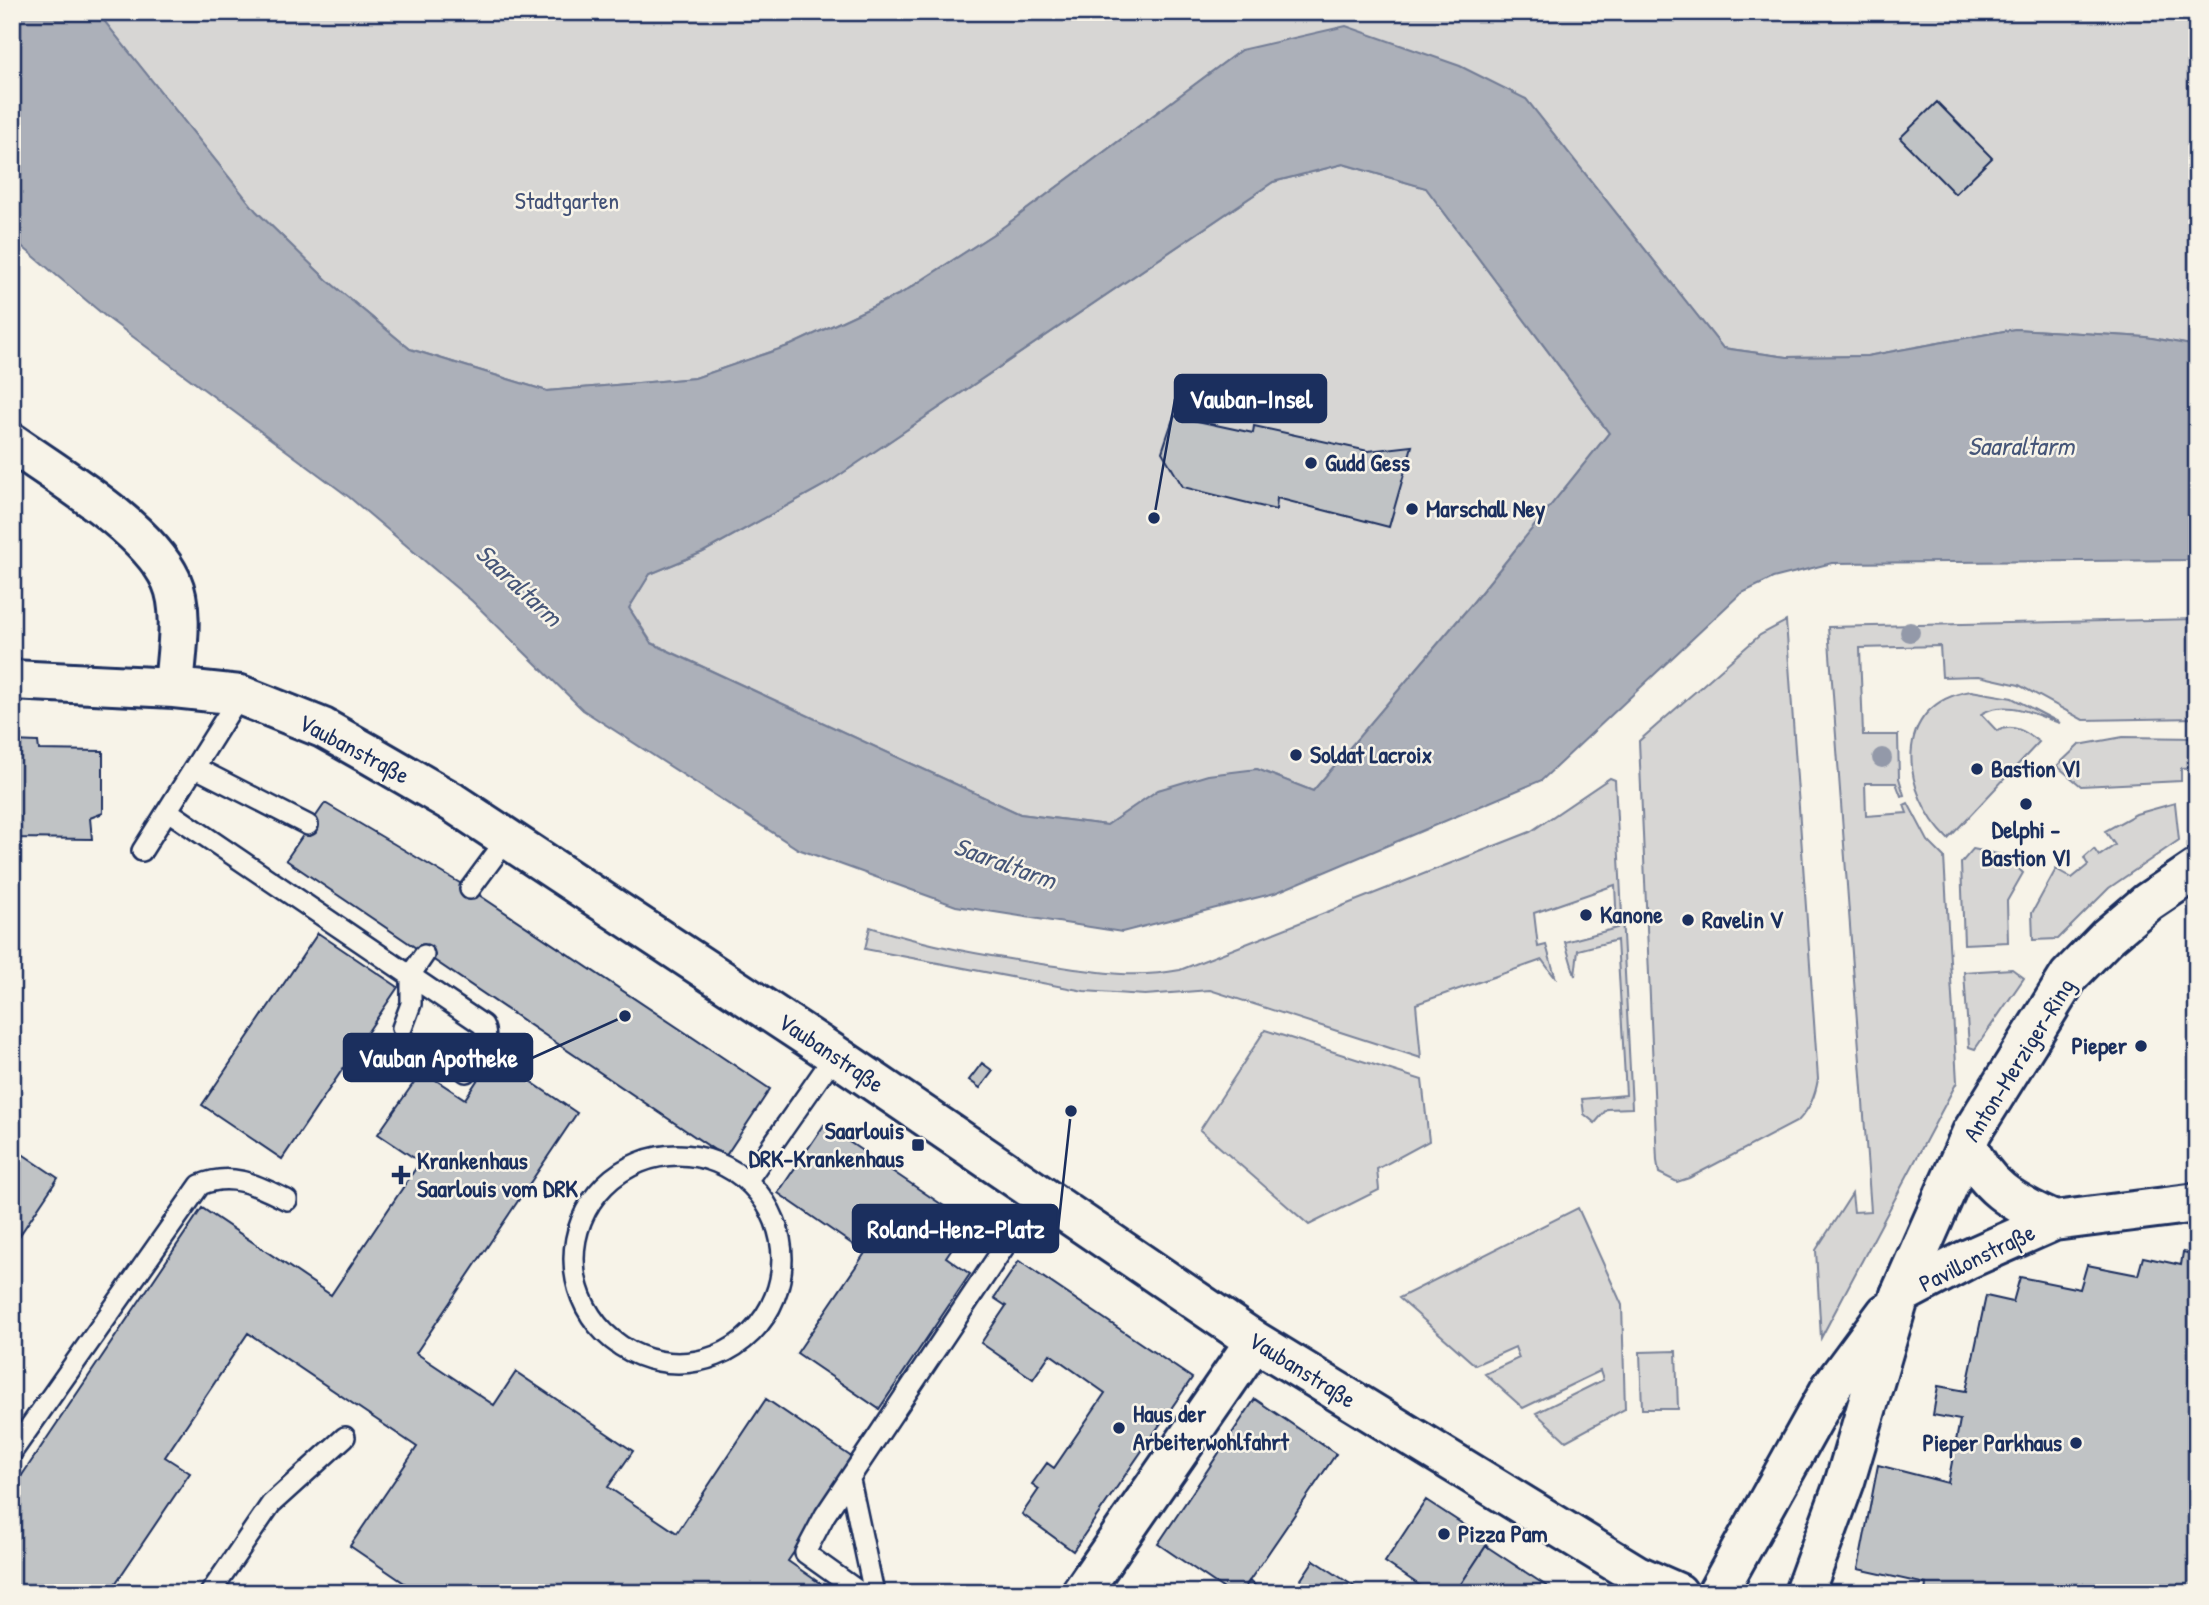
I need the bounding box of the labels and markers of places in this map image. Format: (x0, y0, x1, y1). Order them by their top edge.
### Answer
callout: Vauban-Insel (1175, 375, 1326, 422)
place label: Gudd Gess (1325, 446, 1410, 478)
marker: Gudd Gess (1303, 455, 1319, 471)
place label: Marschall Ney (1426, 492, 1545, 525)
marker: Marschall Ney (1404, 501, 1420, 517)
place label: Soldat Lacroix (1310, 738, 1433, 770)
marker: Soldat Lacroix (1288, 747, 1304, 763)
place label: Bastion VI (1991, 752, 2081, 784)
marker: Bastion VI (1969, 761, 1985, 777)
marker: Delphi - Bastion VI (2018, 796, 2034, 812)
place label: Delphi - Bastion VI (1981, 813, 2071, 873)
place label: Kanone (1600, 898, 1663, 930)
place label: Ravelin V (1702, 903, 1784, 935)
marker: Kanone (1578, 907, 1594, 923)
marker: Ravelin V (1680, 912, 1696, 928)
place label: Pieper (2071, 1029, 2128, 1062)
callout: Vauban Apotheke (344, 1034, 532, 1081)
marker: Pieper (2133, 1038, 2149, 1054)
place label: Saarlouis DRK-Krankenhaus (749, 1114, 904, 1174)
marker: Saarlouis DRK-Krankenhaus (910, 1137, 926, 1153)
place label: Krankenhaus Saarlouis vom DRK (417, 1144, 578, 1204)
marker: Krankenhaus Saarlouis vom DRK (391, 1165, 411, 1185)
callout: Roland-Henz-Platz (853, 1205, 1058, 1252)
place label: Haus der Arbeiterwohlfahrt (1133, 1397, 1289, 1457)
marker: Haus der Arbeiterwohlfahrt (1111, 1420, 1127, 1436)
place label: Pieper Parkhaus (1922, 1426, 2062, 1459)
marker: Pieper Parkhaus (2068, 1435, 2084, 1451)
place label: Pizza Pam (1458, 1517, 1548, 1549)
marker: Pizza Pam (1436, 1526, 1452, 1542)

